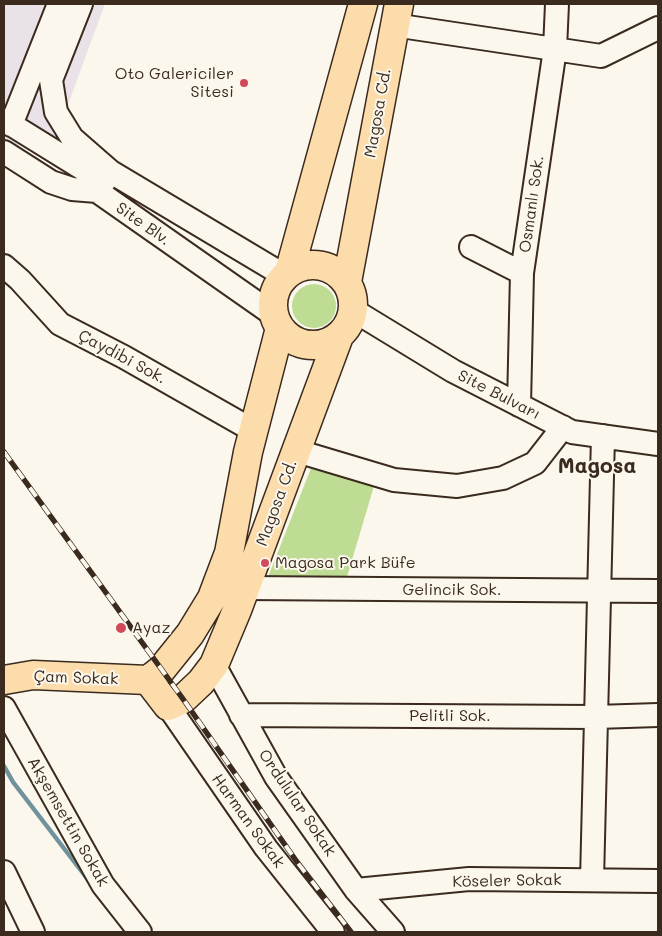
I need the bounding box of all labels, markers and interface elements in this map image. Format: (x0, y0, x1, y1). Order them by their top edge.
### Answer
place label: Oto Galericiler Sitesi (115, 64, 234, 102)
street label: Magosa Cd. (361, 67, 395, 159)
marker: Oto Galericiler Sitesi (238, 77, 250, 89)
street label: Osmanlı Sok. (516, 154, 548, 254)
street label: Site Blv. (112, 198, 174, 250)
street label: Çaydibi Sok. (75, 326, 169, 388)
street label: Site Bulvarı (454, 366, 544, 424)
district label: Magosa (558, 454, 636, 480)
street label: Magosa Cd. (252, 457, 302, 549)
place label: Magosa Park Büfe (275, 553, 416, 573)
marker: Magosa Park Büfe (259, 557, 271, 569)
street label: Gelincik Sok. (402, 580, 502, 600)
place label: Ayaz (132, 618, 170, 638)
marker: Ayaz (114, 621, 128, 635)
street label: Çam Sokak (33, 667, 119, 689)
street label: Pelitli Sok. (409, 706, 491, 726)
street label: Ordulular Sokak (254, 746, 340, 860)
street label: Akşemsettin Sokak (23, 754, 113, 890)
street label: Harman Sokak (207, 770, 289, 872)
street label: Köseler Sokak (452, 870, 562, 892)

